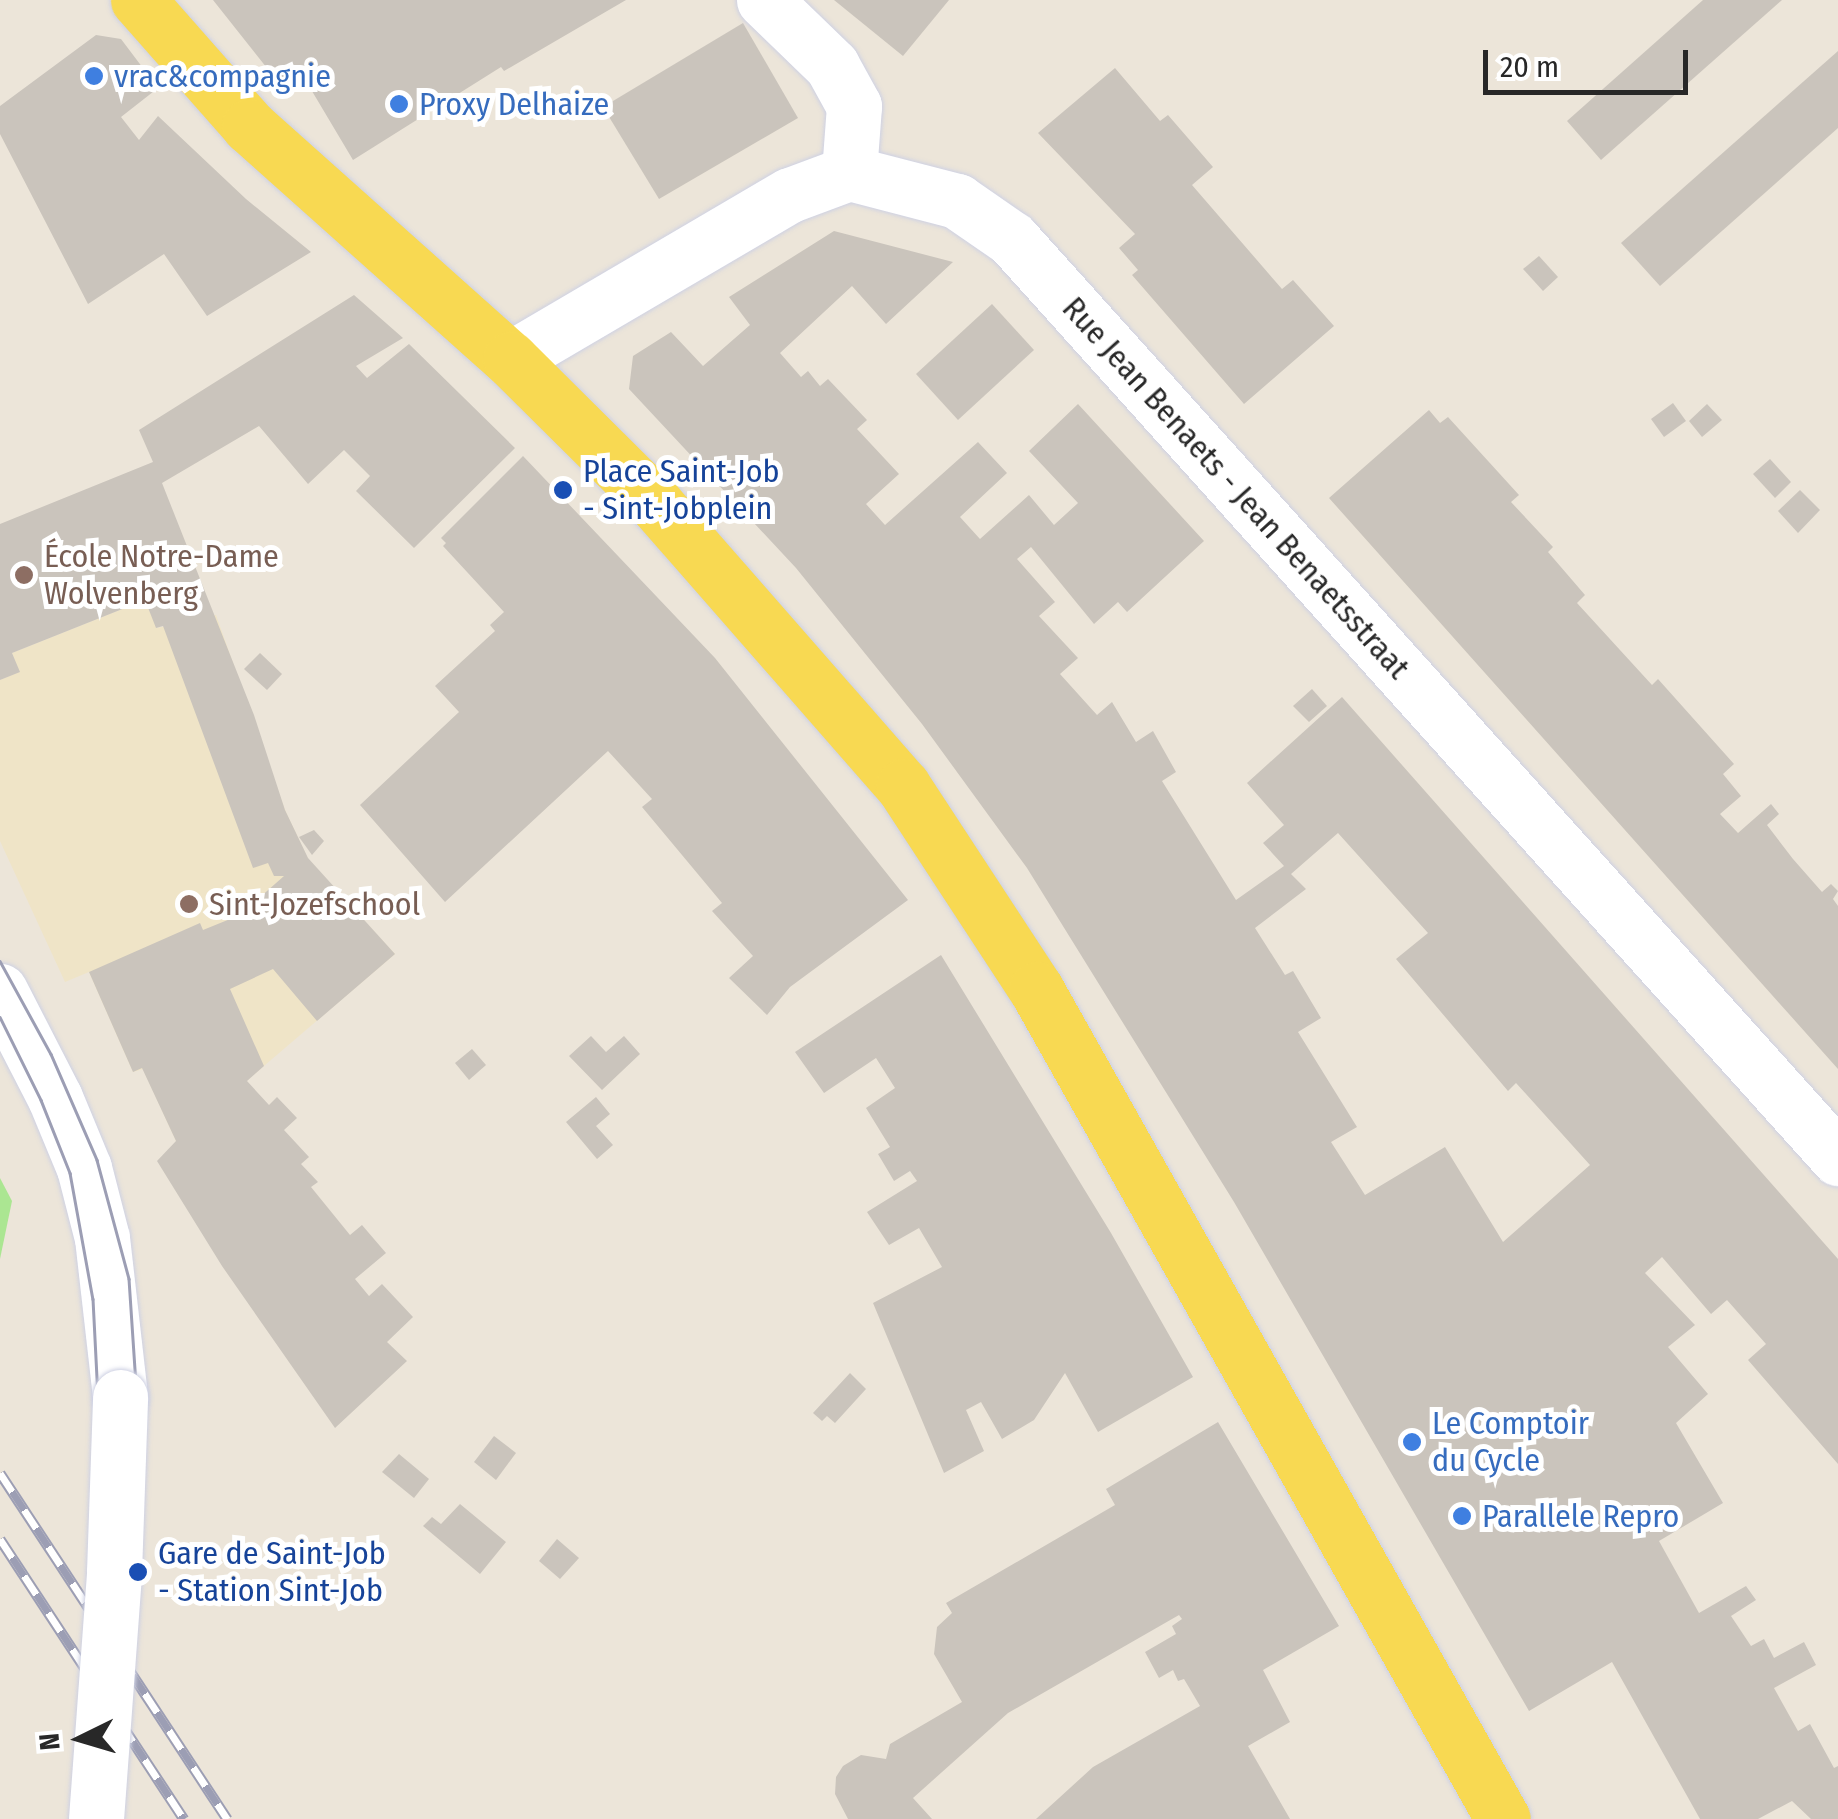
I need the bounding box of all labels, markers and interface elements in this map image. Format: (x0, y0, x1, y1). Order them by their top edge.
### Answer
scale bar (1488, 30, 1693, 92)
text: 20 m (1500, 49, 1559, 85)
place label: vrac&compagnie (114, 57, 331, 95)
marker: vrac&compagnie (83, 65, 105, 87)
place label: Proxy Delhaize (419, 85, 609, 123)
marker: Proxy Delhaize (388, 93, 410, 115)
street label: Rue Jean Benaets - Jean Benaetsstraat (1054, 289, 1418, 687)
place label: Place Saint-Job - Sint-Jobplein (583, 453, 780, 528)
marker: Place Saint-Job - Sint-Jobplein (552, 479, 574, 501)
place label: École Notre-Dame Wolvenberg (44, 538, 279, 613)
marker: École Notre-Dame Wolvenberg (13, 564, 35, 586)
place label: Sint-Jozefschool (209, 885, 420, 923)
marker: Sint-Jozefschool (178, 893, 200, 915)
place label: Le Comptoir du Cycle (1432, 1405, 1589, 1480)
marker: Le Comptoir du Cycle (1401, 1431, 1423, 1453)
place label: Parallele Repro (1482, 1497, 1679, 1535)
marker: Parallele Repro (1451, 1505, 1473, 1527)
place label: Gare de Saint-Job - Station Sint-Job (158, 1535, 386, 1610)
marker: Gare de Saint-Job - Station Sint-Job (127, 1561, 149, 1583)
north arrow (30, 1689, 130, 1789)
text: N (32, 1732, 67, 1751)

